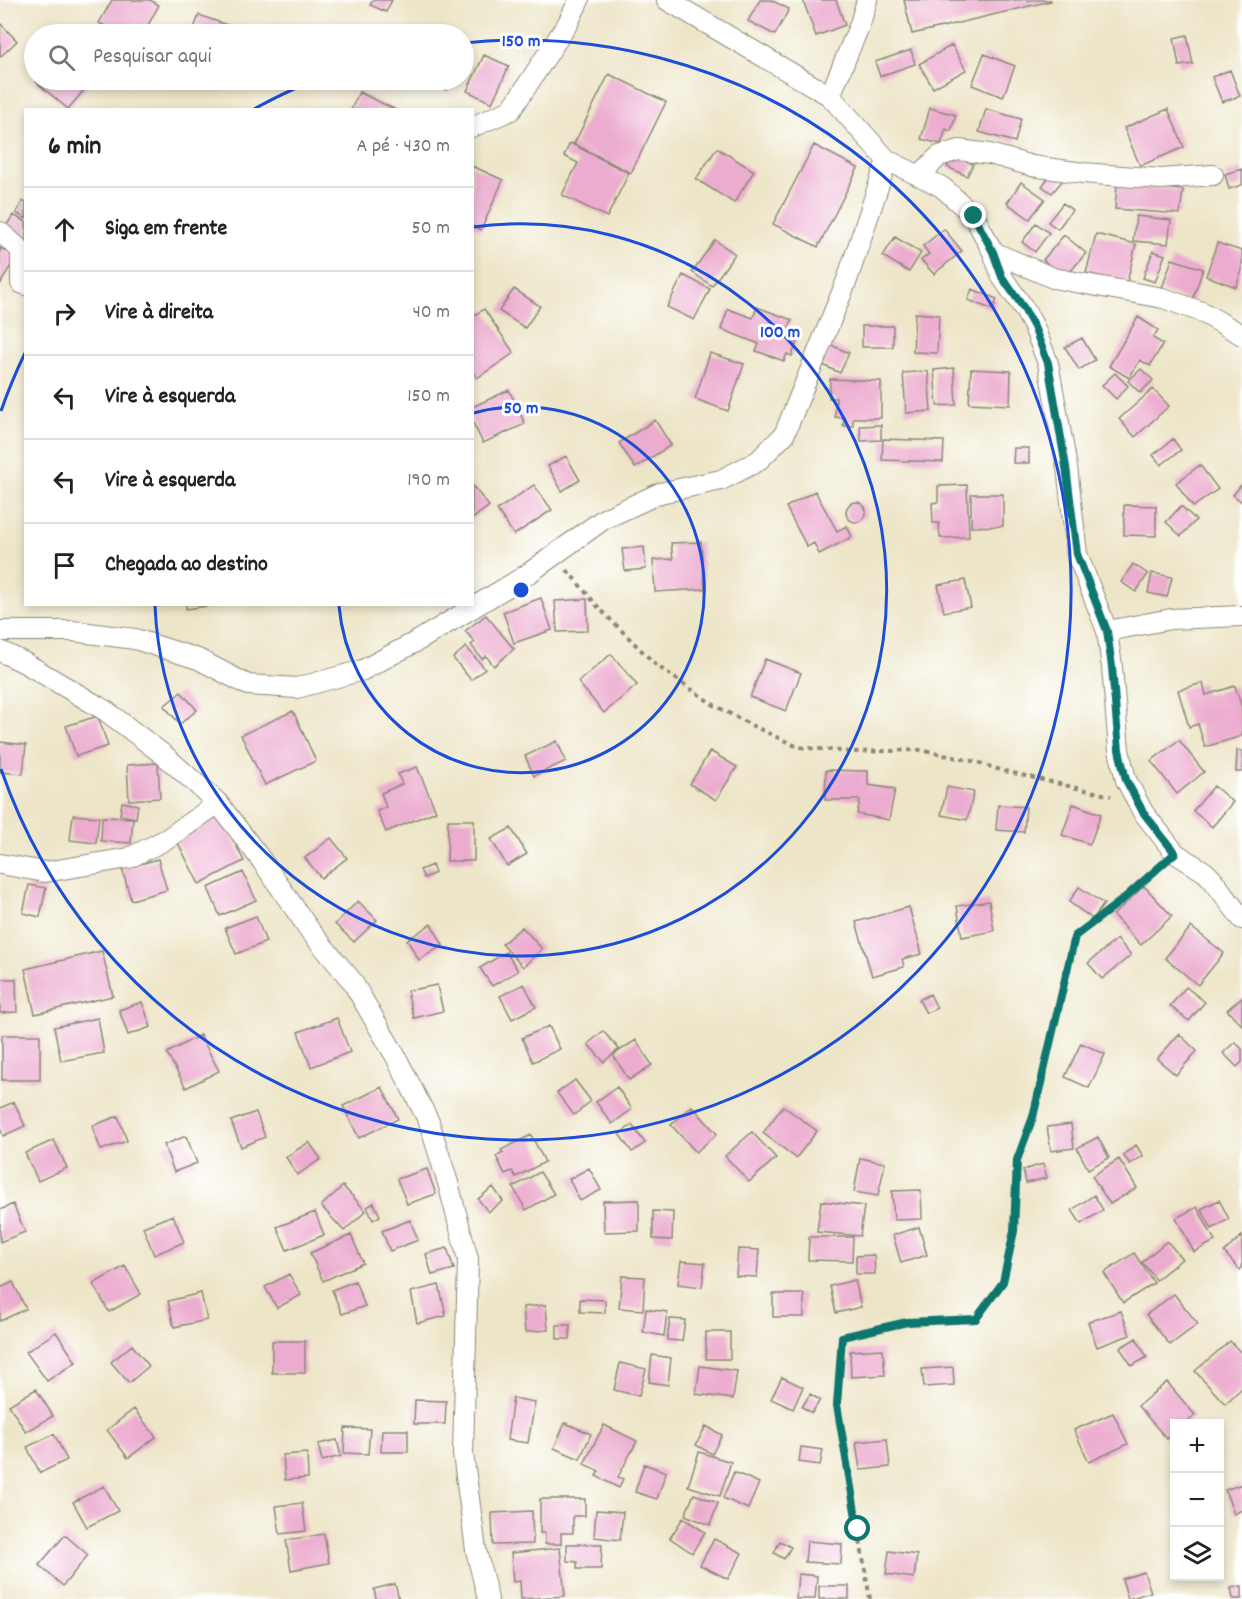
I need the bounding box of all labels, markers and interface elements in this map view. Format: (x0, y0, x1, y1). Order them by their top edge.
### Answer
search box (24, 24, 474, 90)
text: 150 m (502, 30, 540, 55)
icon: search (45, 41, 78, 74)
text: Pesquisar aqui (93, 42, 212, 73)
text: 6 min (48, 129, 101, 166)
text: A pé · 430 m (357, 133, 450, 161)
route end (960, 202, 986, 228)
icon: ahead (48, 213, 81, 246)
text: Siga em frente (105, 214, 227, 245)
text: 50 m (412, 215, 450, 243)
icon: right (48, 297, 81, 330)
text: Vire à direita (105, 298, 213, 329)
text: 40 m (412, 299, 450, 327)
text: 100 m (760, 321, 800, 346)
icon: left (48, 381, 81, 414)
text: Vire à esquerda (105, 382, 235, 413)
text: 150 m (407, 383, 450, 411)
text: 50 m (504, 397, 538, 422)
icon: left (48, 465, 81, 498)
text: Vire à esquerda (105, 466, 235, 497)
text: 190 m (407, 467, 450, 495)
icon: arrive (48, 549, 81, 582)
text: Chegada ao destino (105, 550, 268, 581)
centre of rings (511, 580, 531, 600)
map controls (1170, 1419, 1224, 1581)
button: + (1170, 1419, 1224, 1473)
button: − (1170, 1473, 1224, 1527)
route start (844, 1515, 870, 1541)
button: layers (1170, 1527, 1224, 1581)

